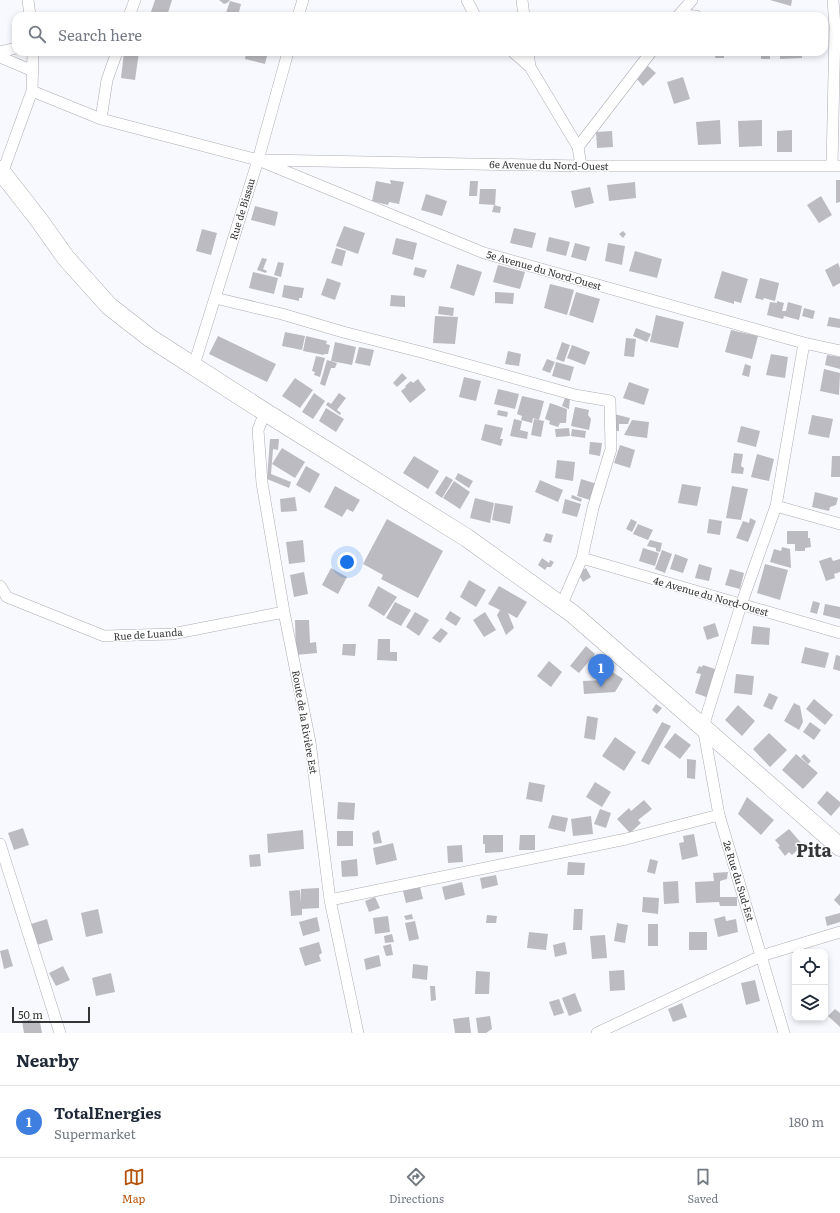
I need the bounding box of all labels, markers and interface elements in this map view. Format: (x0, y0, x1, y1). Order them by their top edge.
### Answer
search box (12, 12, 828, 56)
icon: search (26, 23, 48, 45)
text: Search here (58, 23, 142, 46)
street label: 6e Avenue du Nord-Ouest (489, 156, 609, 173)
street label: Rue de Bissau (225, 175, 258, 242)
street label: 5e Avenue du Nord-Ouest (485, 246, 603, 293)
your location (337, 552, 357, 572)
street label: 4e Avenue du Nord-Ouest (652, 572, 771, 619)
street label: Rue de Luanda (113, 624, 184, 643)
pin: 1 (588, 654, 614, 687)
street label: Route de la Rivière Est (289, 669, 322, 775)
district label: Pita (796, 836, 833, 863)
street label: 2e Rue du Sud-Est (720, 839, 759, 923)
map controls (792, 949, 828, 1021)
button: locate (792, 949, 828, 985)
button: layers (792, 985, 828, 1021)
scale bar (12, 1005, 90, 1024)
text: 50 m (18, 1006, 43, 1022)
text: Nearby (16, 1047, 79, 1072)
text: TotalEnergies (54, 1101, 161, 1124)
text: 1 (26, 1112, 32, 1131)
text: 180 m (789, 1112, 824, 1131)
text: Supermarket (54, 1124, 136, 1143)
tab: Map (122, 1166, 145, 1206)
tab: Directions (389, 1166, 444, 1206)
tab: Saved (688, 1166, 718, 1206)

